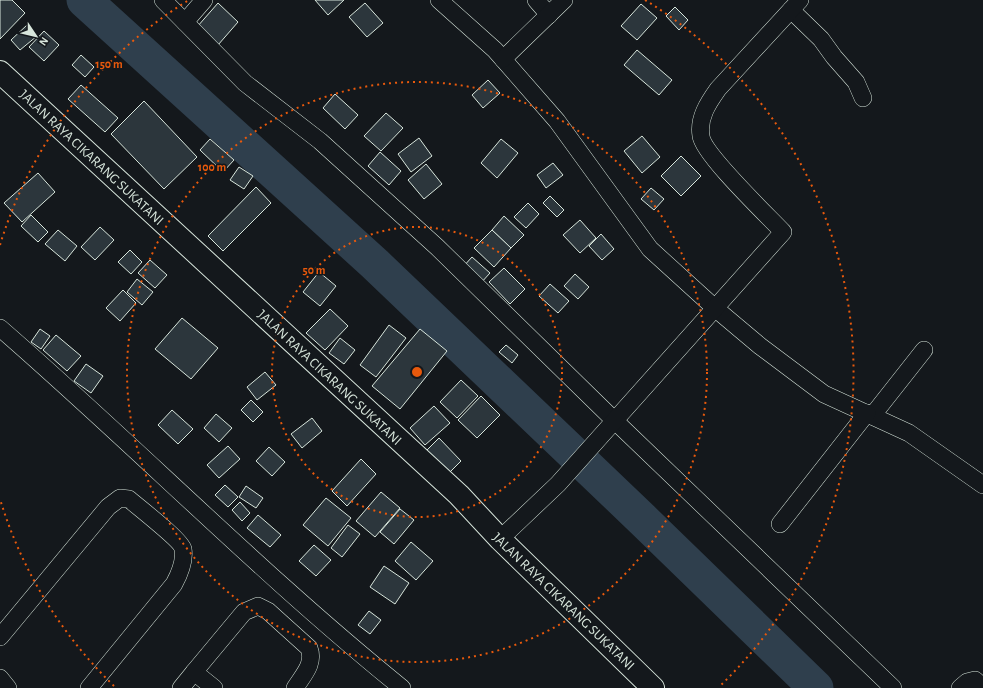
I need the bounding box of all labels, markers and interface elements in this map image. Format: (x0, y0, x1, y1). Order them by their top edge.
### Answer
north arrow (16, 16, 56, 56)
text: N (37, 35, 50, 48)
text: 150 m (95, 58, 123, 70)
street label: JALAN RAYA CIKARANG SUKATANI (17, 87, 166, 228)
text: 100 m (198, 161, 226, 173)
text: 50 m (303, 264, 326, 276)
street label: JALAN RAYA CIKARANG SUKATANI (255, 307, 404, 448)
centre of rings (410, 365, 424, 379)
street label: JALAN RAYA CIKARANG SUKATANI (490, 530, 637, 673)

